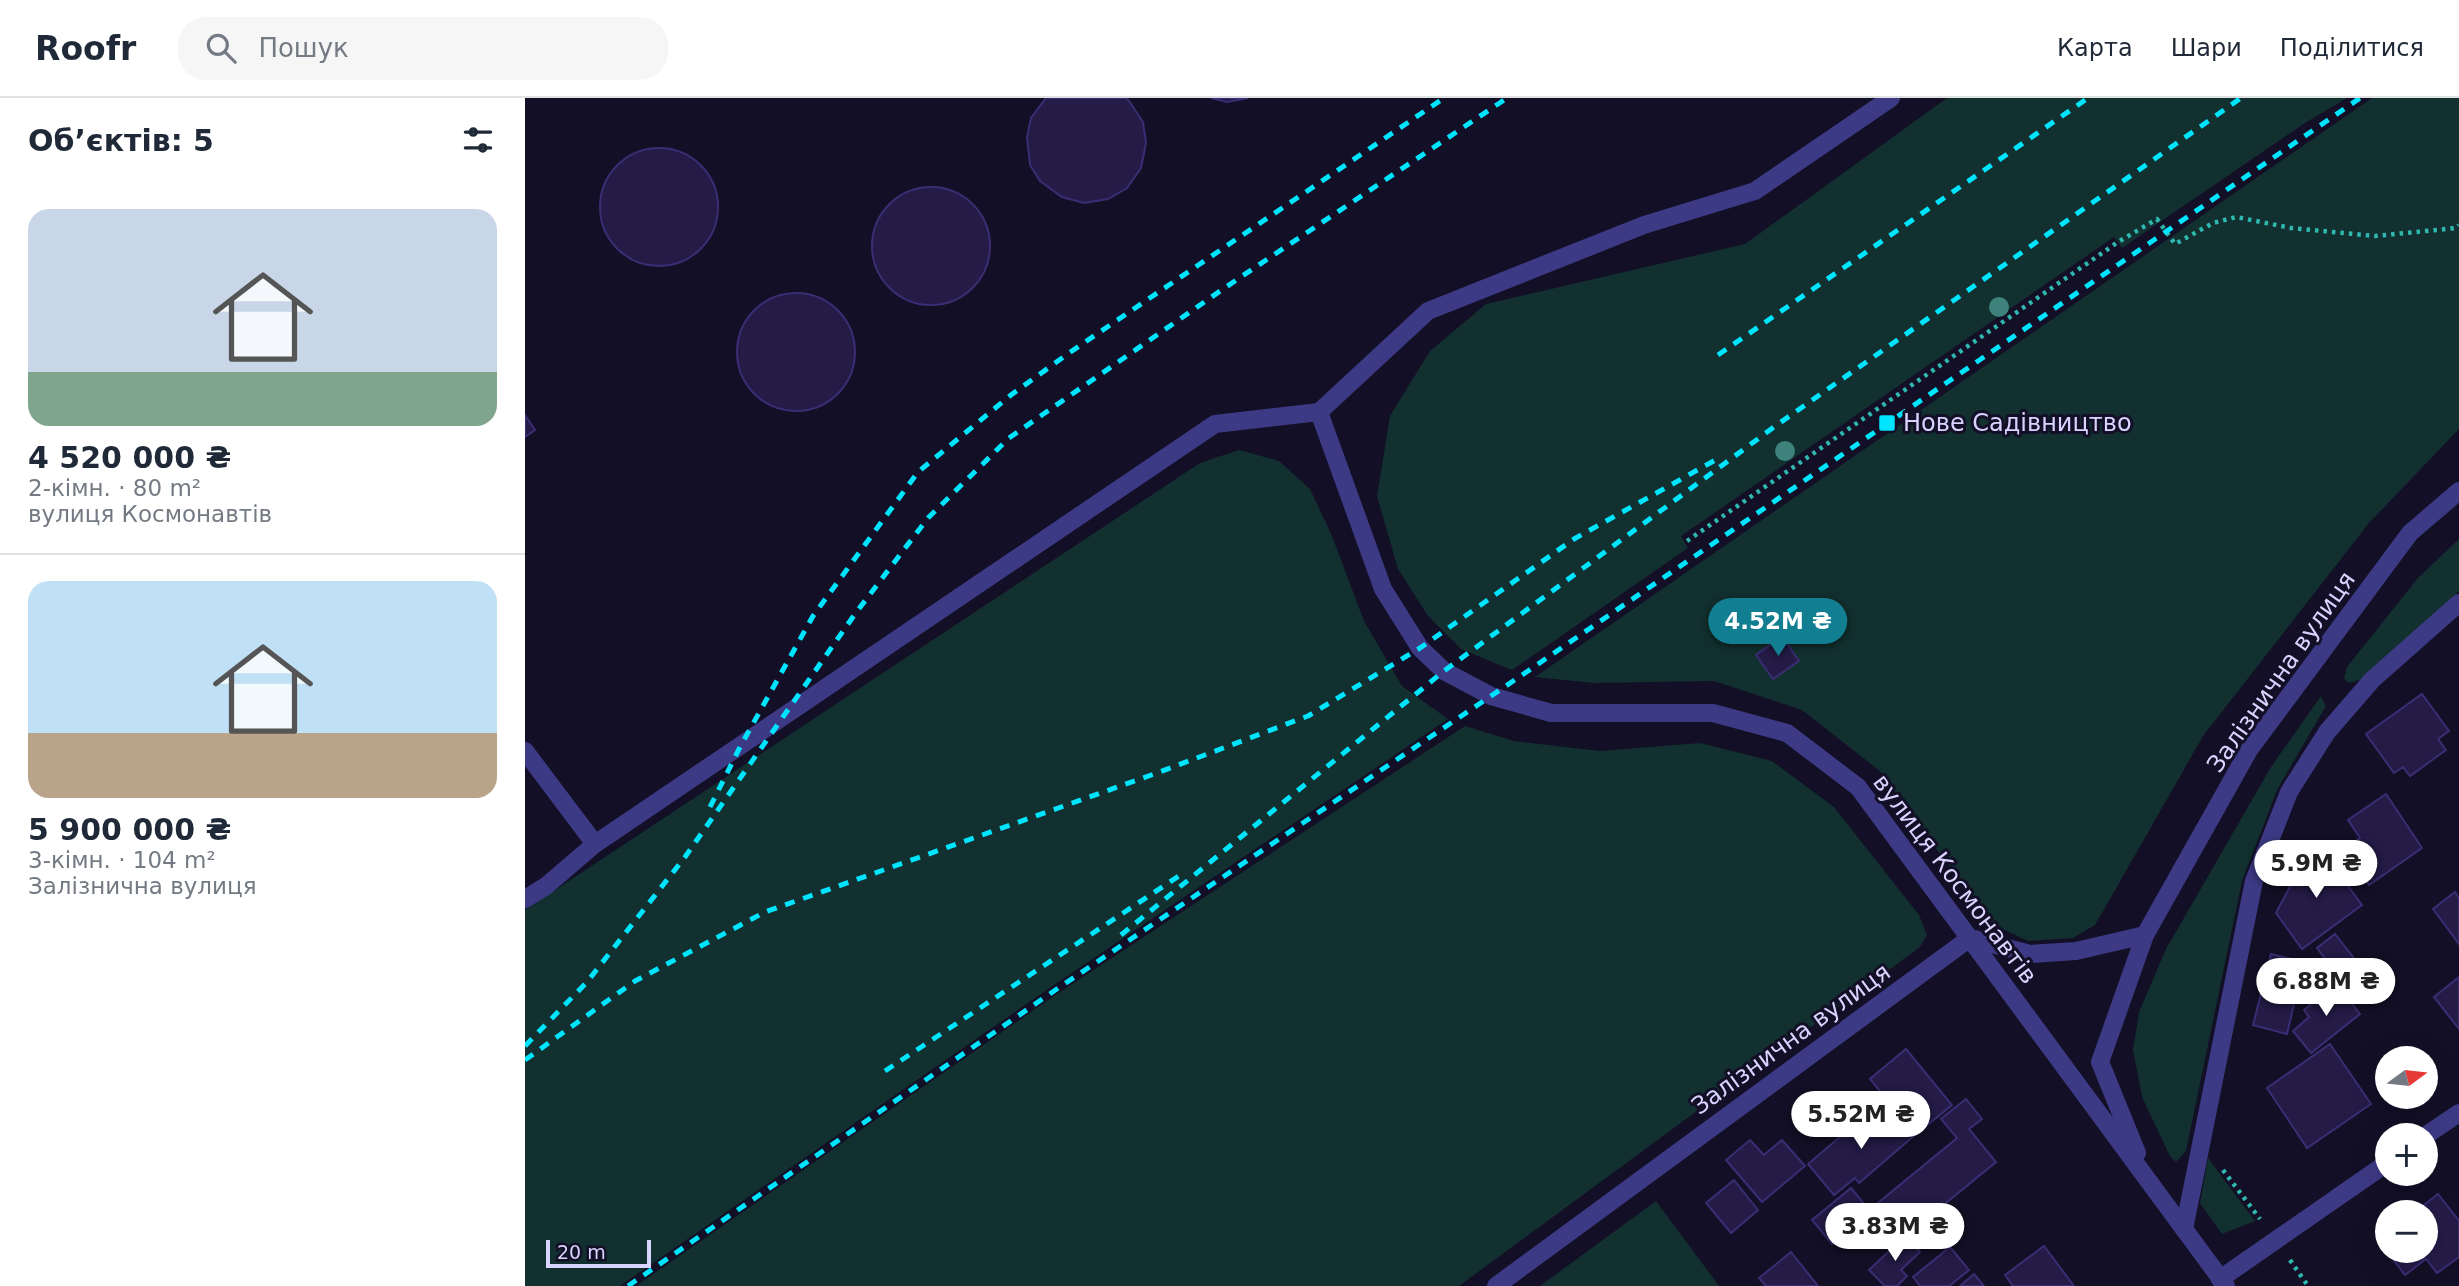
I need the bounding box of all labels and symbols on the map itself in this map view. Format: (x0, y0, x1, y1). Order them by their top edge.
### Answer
place label: Нове Садівництво (1903, 409, 2132, 437)
marker: Нове Садівництво (1877, 413, 1897, 433)
street label: Залізнична вулиця (2201, 566, 2361, 778)
pin: 4.52M ₴ (1713, 598, 1843, 658)
street label: вулиця Космонавтів (1867, 769, 2043, 989)
pin: 5.9M ₴ (2259, 840, 2373, 900)
street label: Залізнична вулиця (1686, 958, 1896, 1120)
pin: 6.88M ₴ (2261, 958, 2391, 1018)
north arrow (2375, 1046, 2438, 1110)
pin: 5.52M ₴ (1796, 1091, 1926, 1151)
pin: 3.83M ₴ (1830, 1204, 1960, 1263)
scale bar (546, 1237, 651, 1269)

